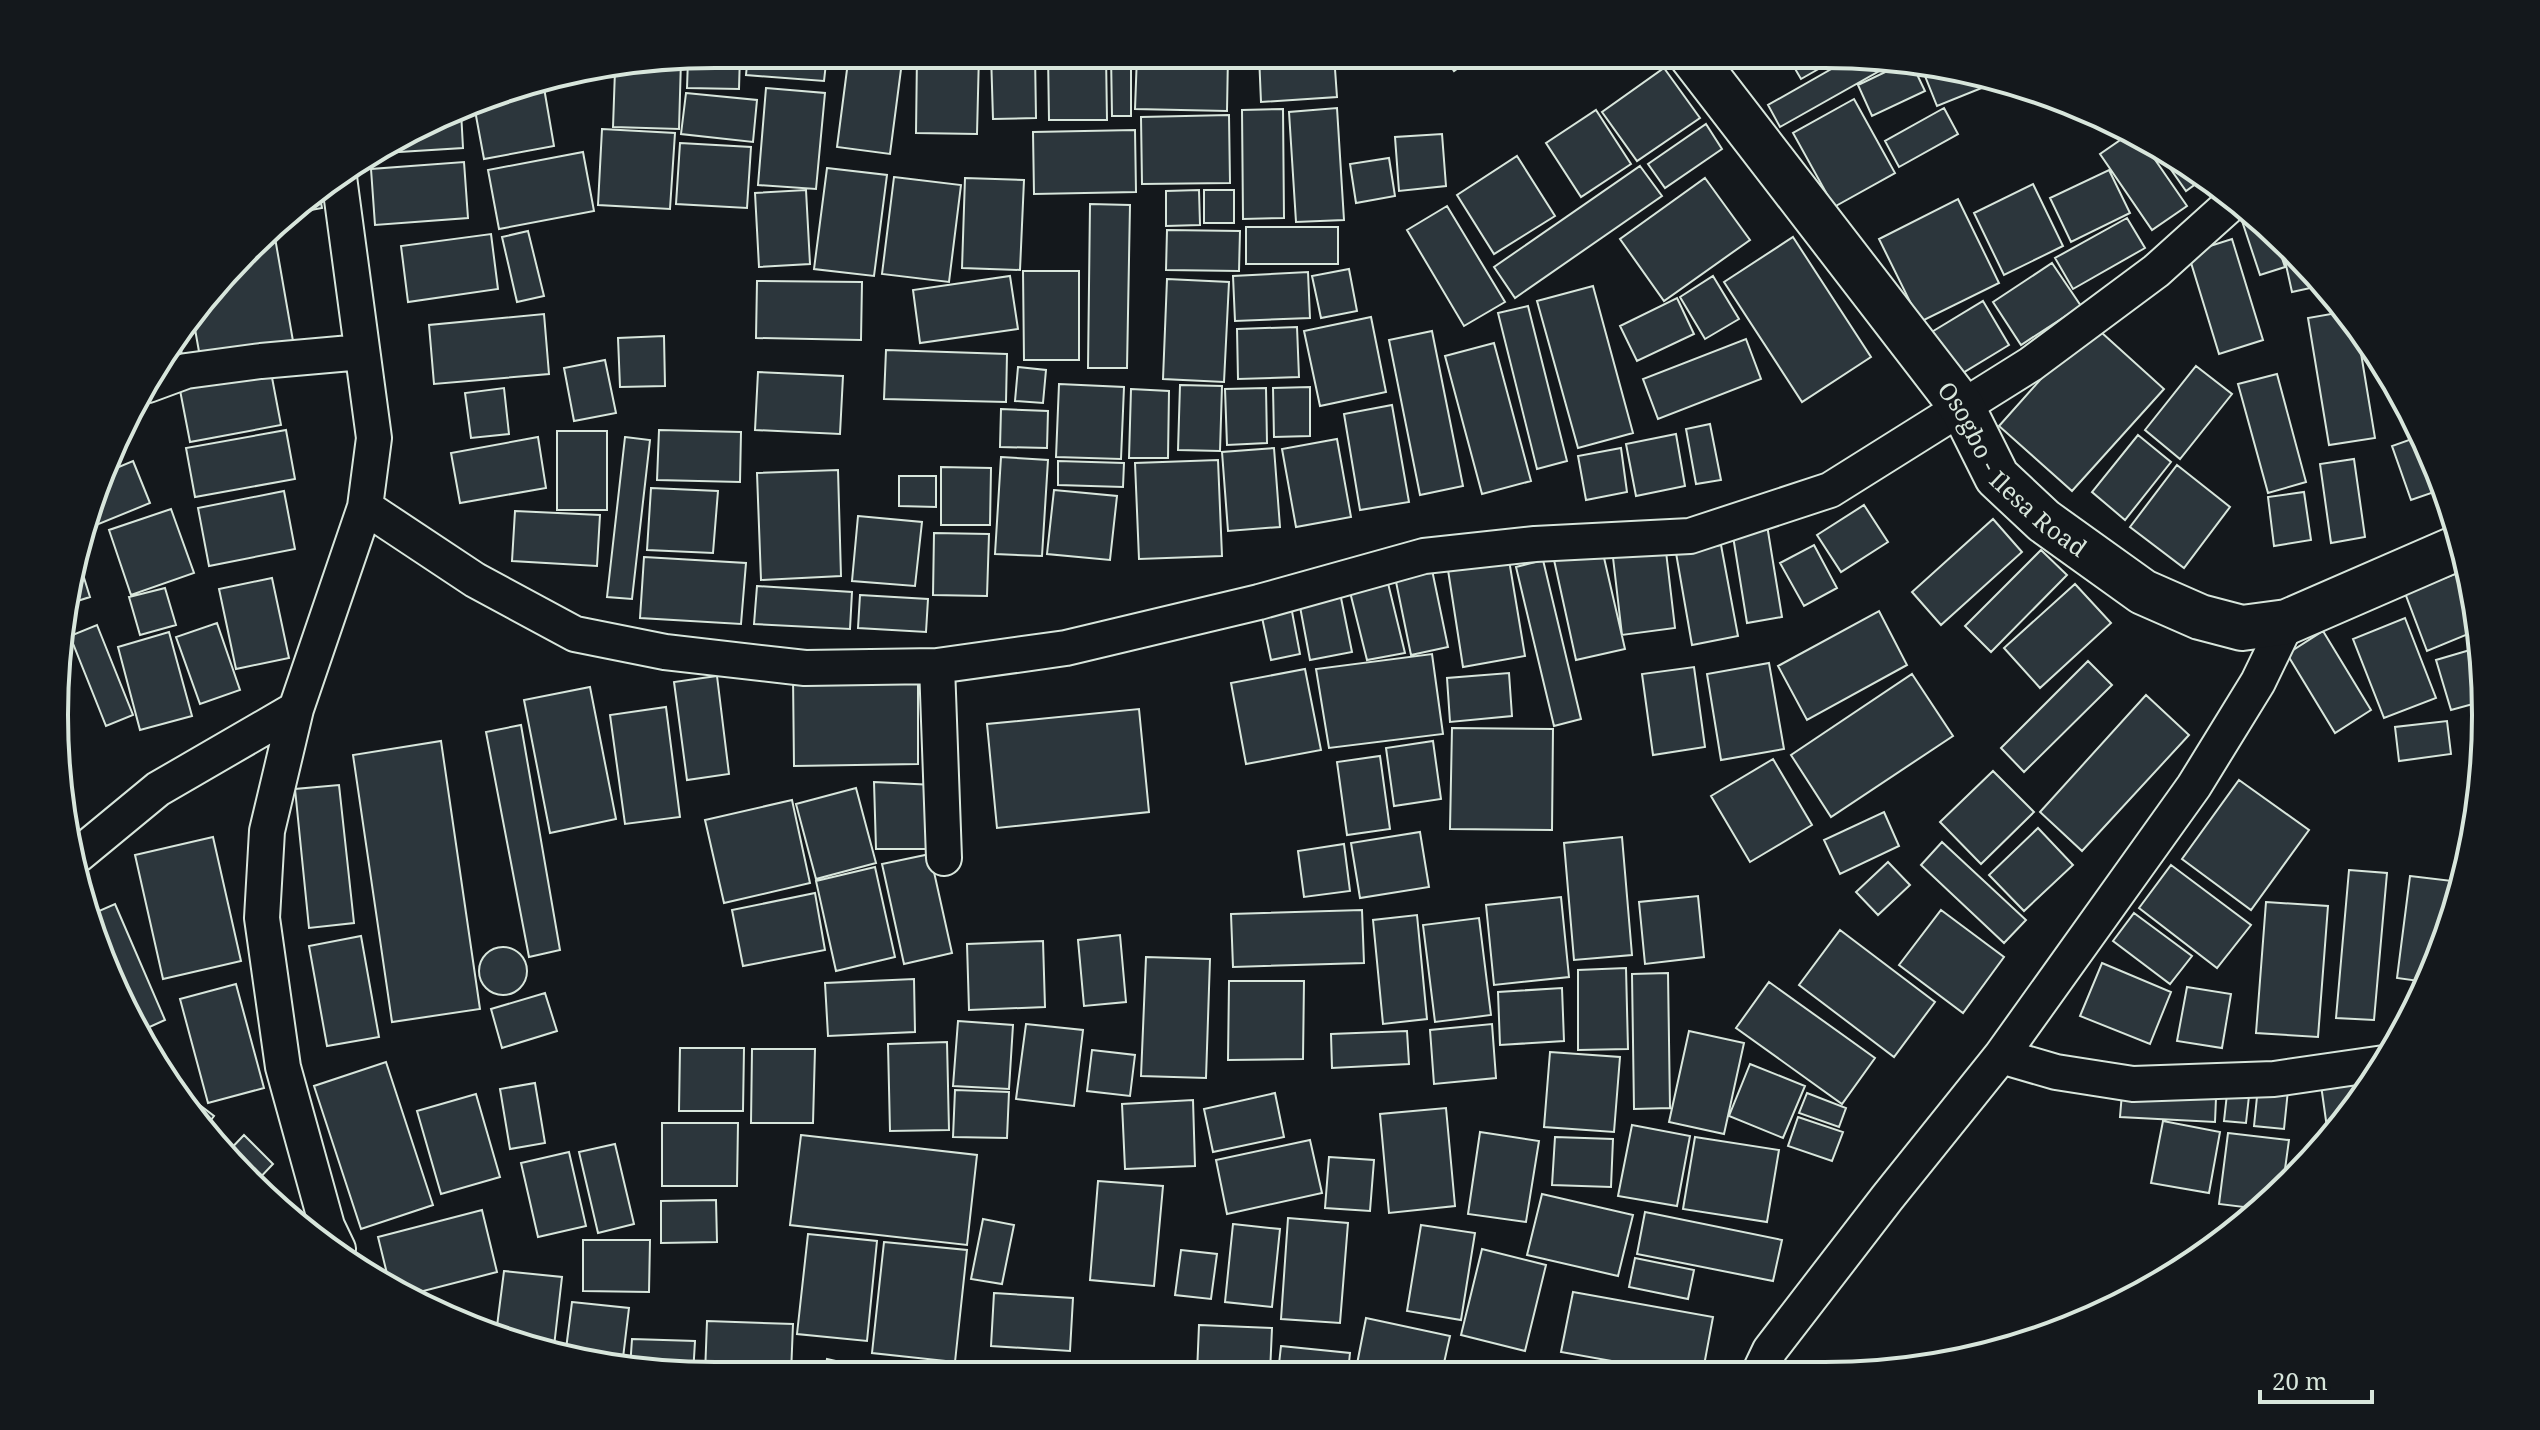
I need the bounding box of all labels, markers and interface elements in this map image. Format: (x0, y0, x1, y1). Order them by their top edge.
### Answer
street label: Osogbo - Ilesa Road (1931, 374, 2094, 564)
scale bar (2260, 1354, 2372, 1404)
text: 20 m (2272, 1364, 2328, 1397)

